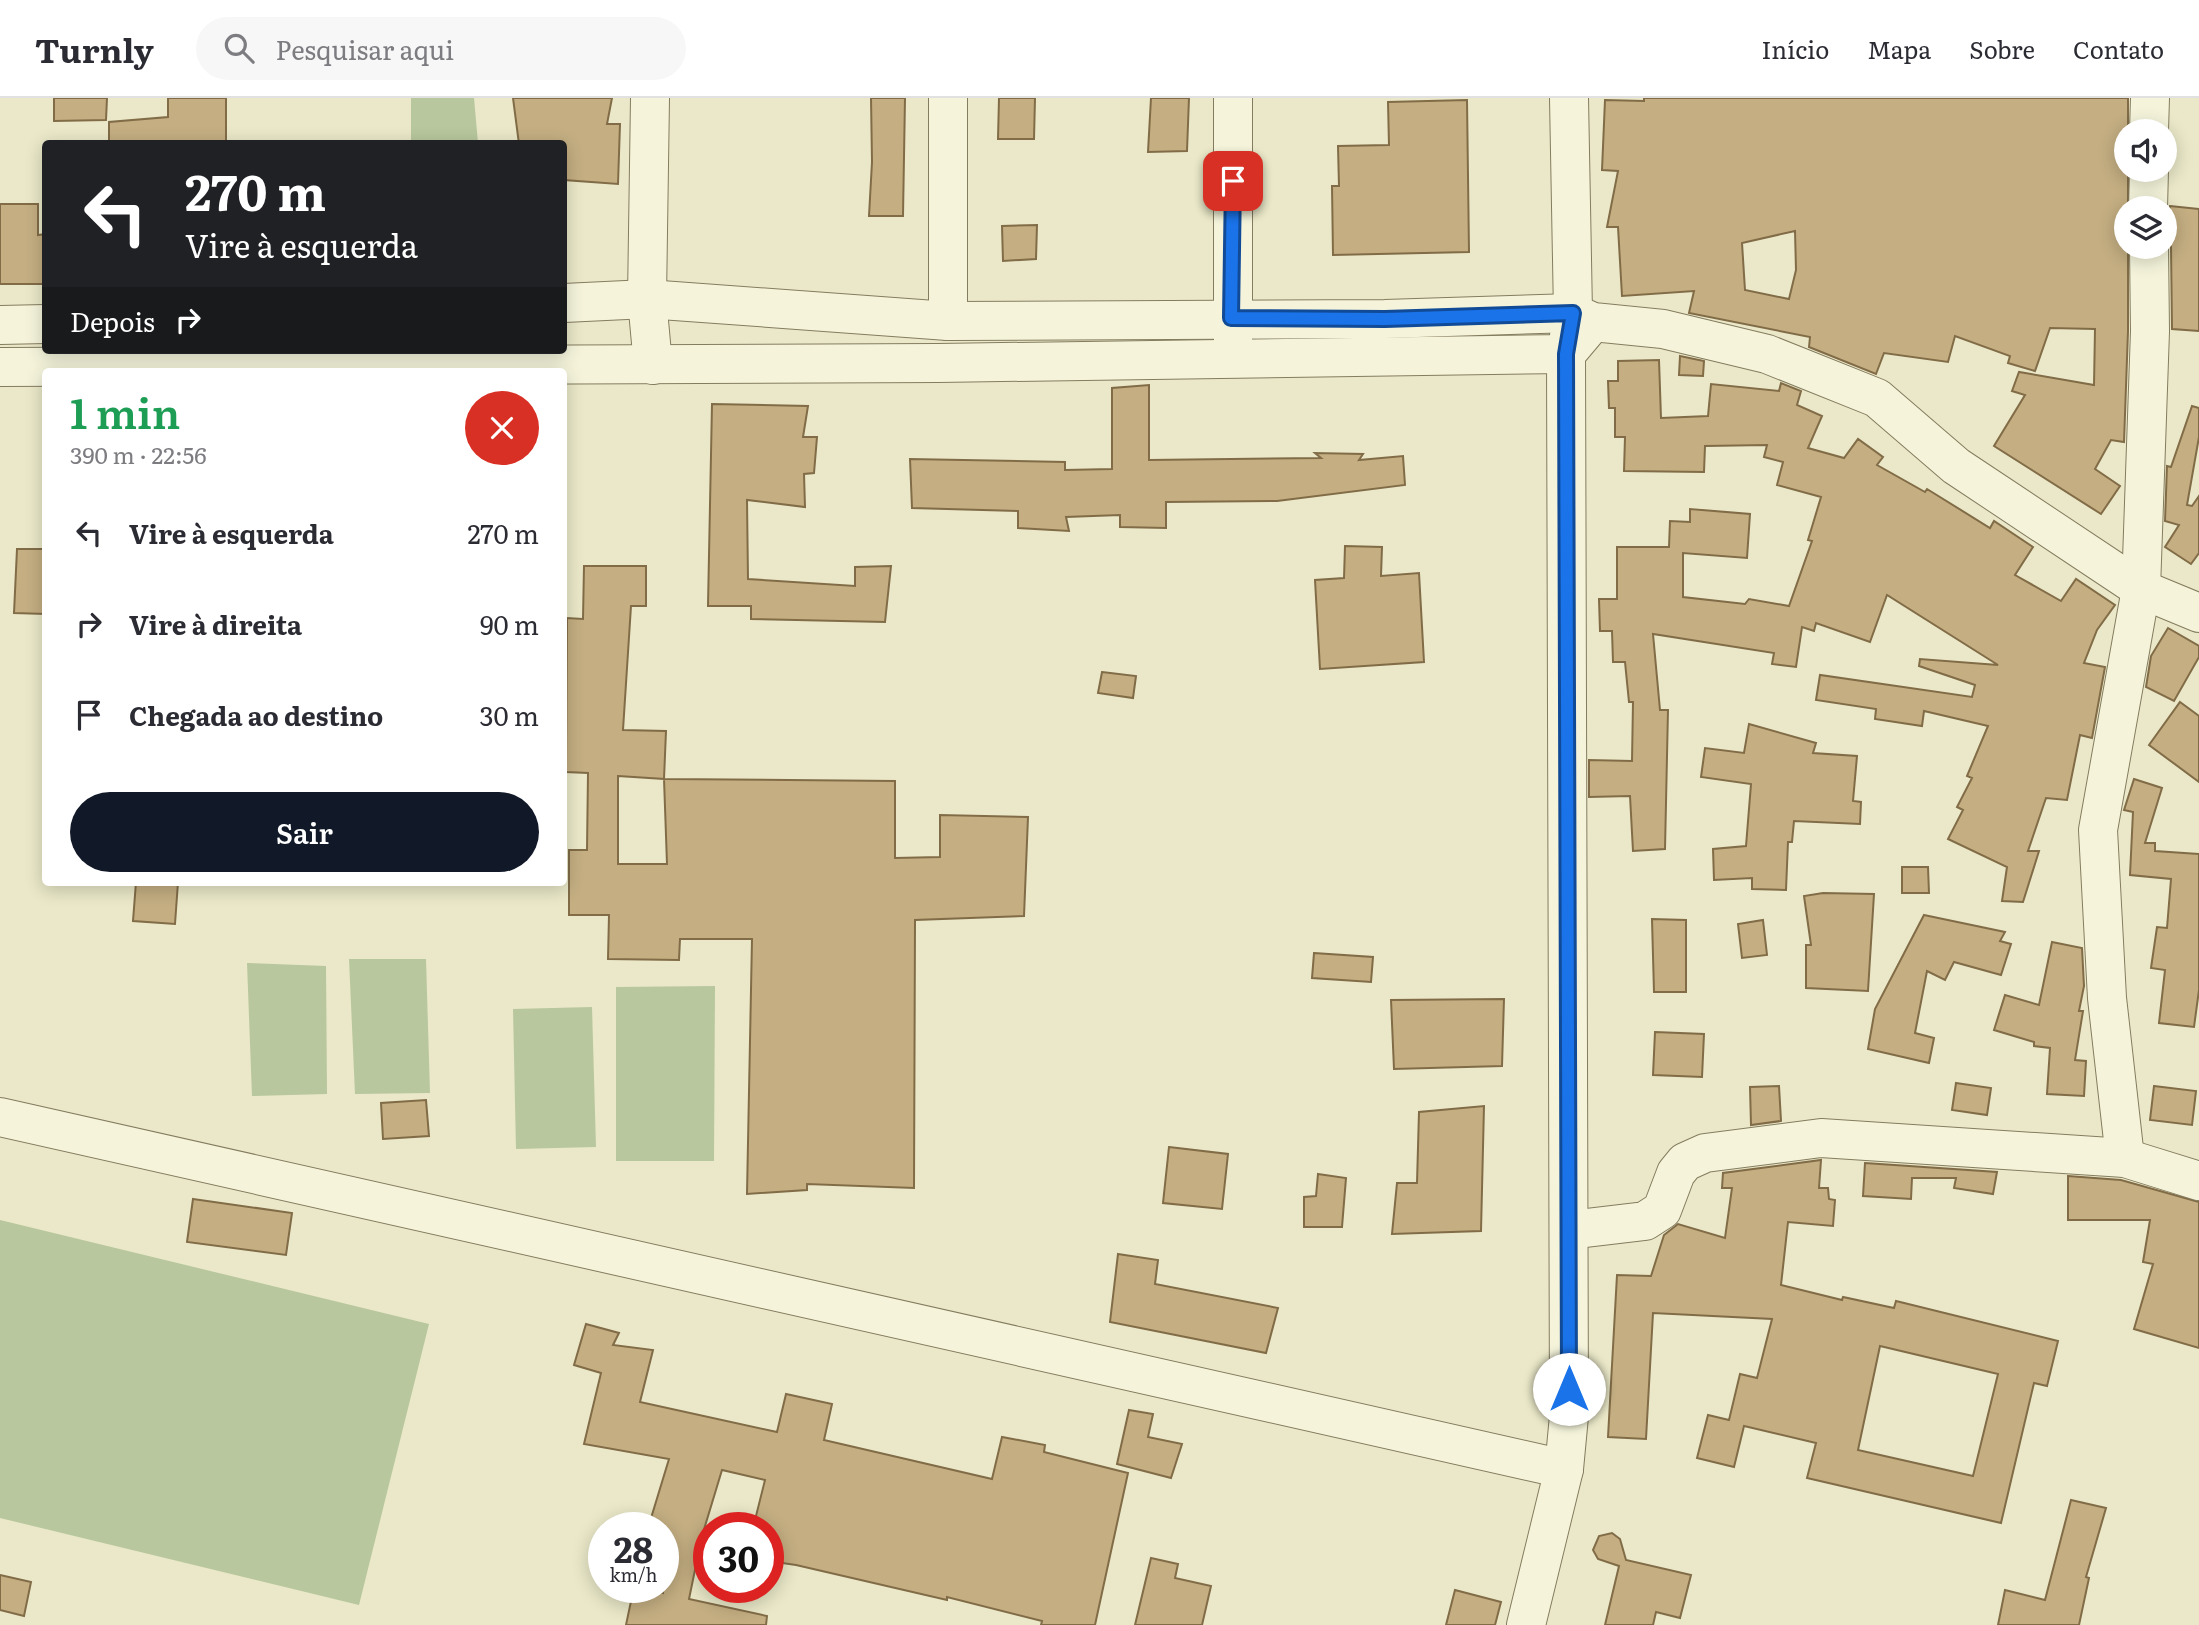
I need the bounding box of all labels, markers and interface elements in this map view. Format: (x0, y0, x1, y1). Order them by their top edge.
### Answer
search box (196, 17, 686, 80)
text: Turnly (35, 24, 154, 73)
icon: search (220, 29, 258, 67)
text: Pesquisar aqui (276, 29, 454, 68)
text: Início (1762, 31, 1829, 66)
text: Mapa (1867, 31, 1931, 66)
text: Sobre (1969, 31, 2035, 66)
text: Contato (2073, 31, 2164, 66)
map controls (2114, 119, 2177, 259)
button: sound (2114, 119, 2177, 182)
pin (1203, 151, 1263, 211)
text: 270 m (185, 153, 326, 226)
icon: arrive (1214, 162, 1252, 200)
icon: left (70, 168, 161, 259)
button: layers (2114, 196, 2177, 259)
text: Vire à esquerda (185, 220, 418, 268)
text: Depois (70, 301, 155, 340)
icon: right (169, 301, 207, 339)
text: 1 min (70, 380, 180, 442)
button: close (465, 391, 539, 465)
text: 390 m · 22:56 (70, 437, 207, 471)
text: Vire à esquerda (129, 513, 334, 552)
text: 270 m (467, 513, 539, 552)
icon: left (70, 514, 108, 552)
text: Vire à direita (129, 604, 302, 643)
text: 90 m (480, 604, 539, 643)
icon: right (70, 605, 108, 643)
text: Chegada ao destino (129, 695, 383, 734)
text: 30 m (479, 695, 539, 734)
icon: arrive (70, 696, 108, 734)
button: Sair (70, 792, 539, 872)
position arrow (1532, 1352, 1606, 1426)
speed limit sign: 30 (693, 1512, 784, 1603)
text: 28 (614, 1522, 653, 1574)
text: km/h (610, 1561, 657, 1588)

